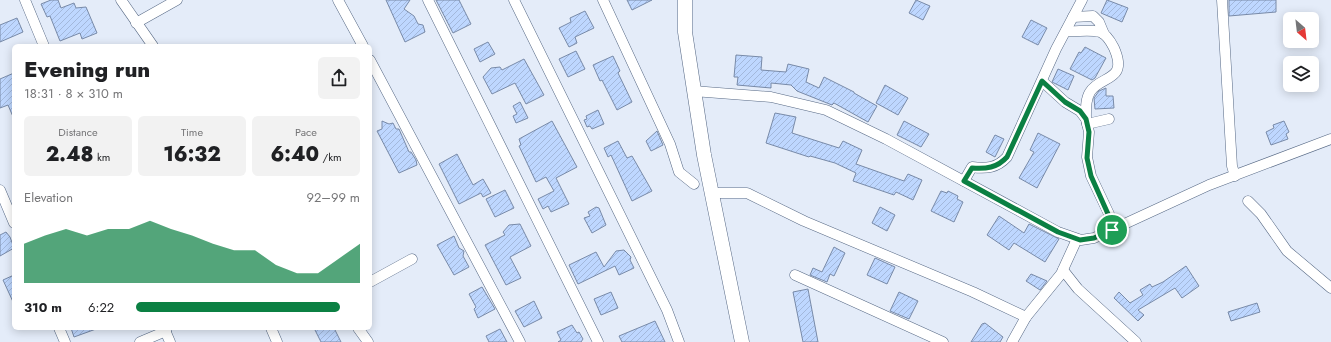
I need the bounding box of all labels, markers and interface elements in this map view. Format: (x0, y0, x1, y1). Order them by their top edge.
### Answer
north arrow (1283, 12, 1319, 48)
map controls (1283, 12, 1319, 92)
text: Evening run (24, 53, 150, 85)
button: layers (1283, 56, 1319, 92)
button: share (318, 57, 360, 99)
text: 18:31 · 8 × 310 m (24, 84, 123, 103)
text: Distance (58, 124, 98, 140)
text: Time (181, 124, 203, 140)
text: Pace (295, 124, 317, 140)
text: 2.48 (46, 140, 94, 169)
text: 16:32 (163, 140, 221, 169)
text: 6:40 (270, 140, 319, 169)
text: km (94, 149, 110, 165)
text: /km (319, 149, 342, 165)
text: Elevation (24, 188, 73, 207)
text: 92–99 m (306, 188, 360, 207)
pin (1095, 213, 1129, 247)
icon: arrive (1101, 219, 1123, 241)
text: 310 m (24, 298, 62, 317)
text: 6:22 (88, 298, 114, 317)

